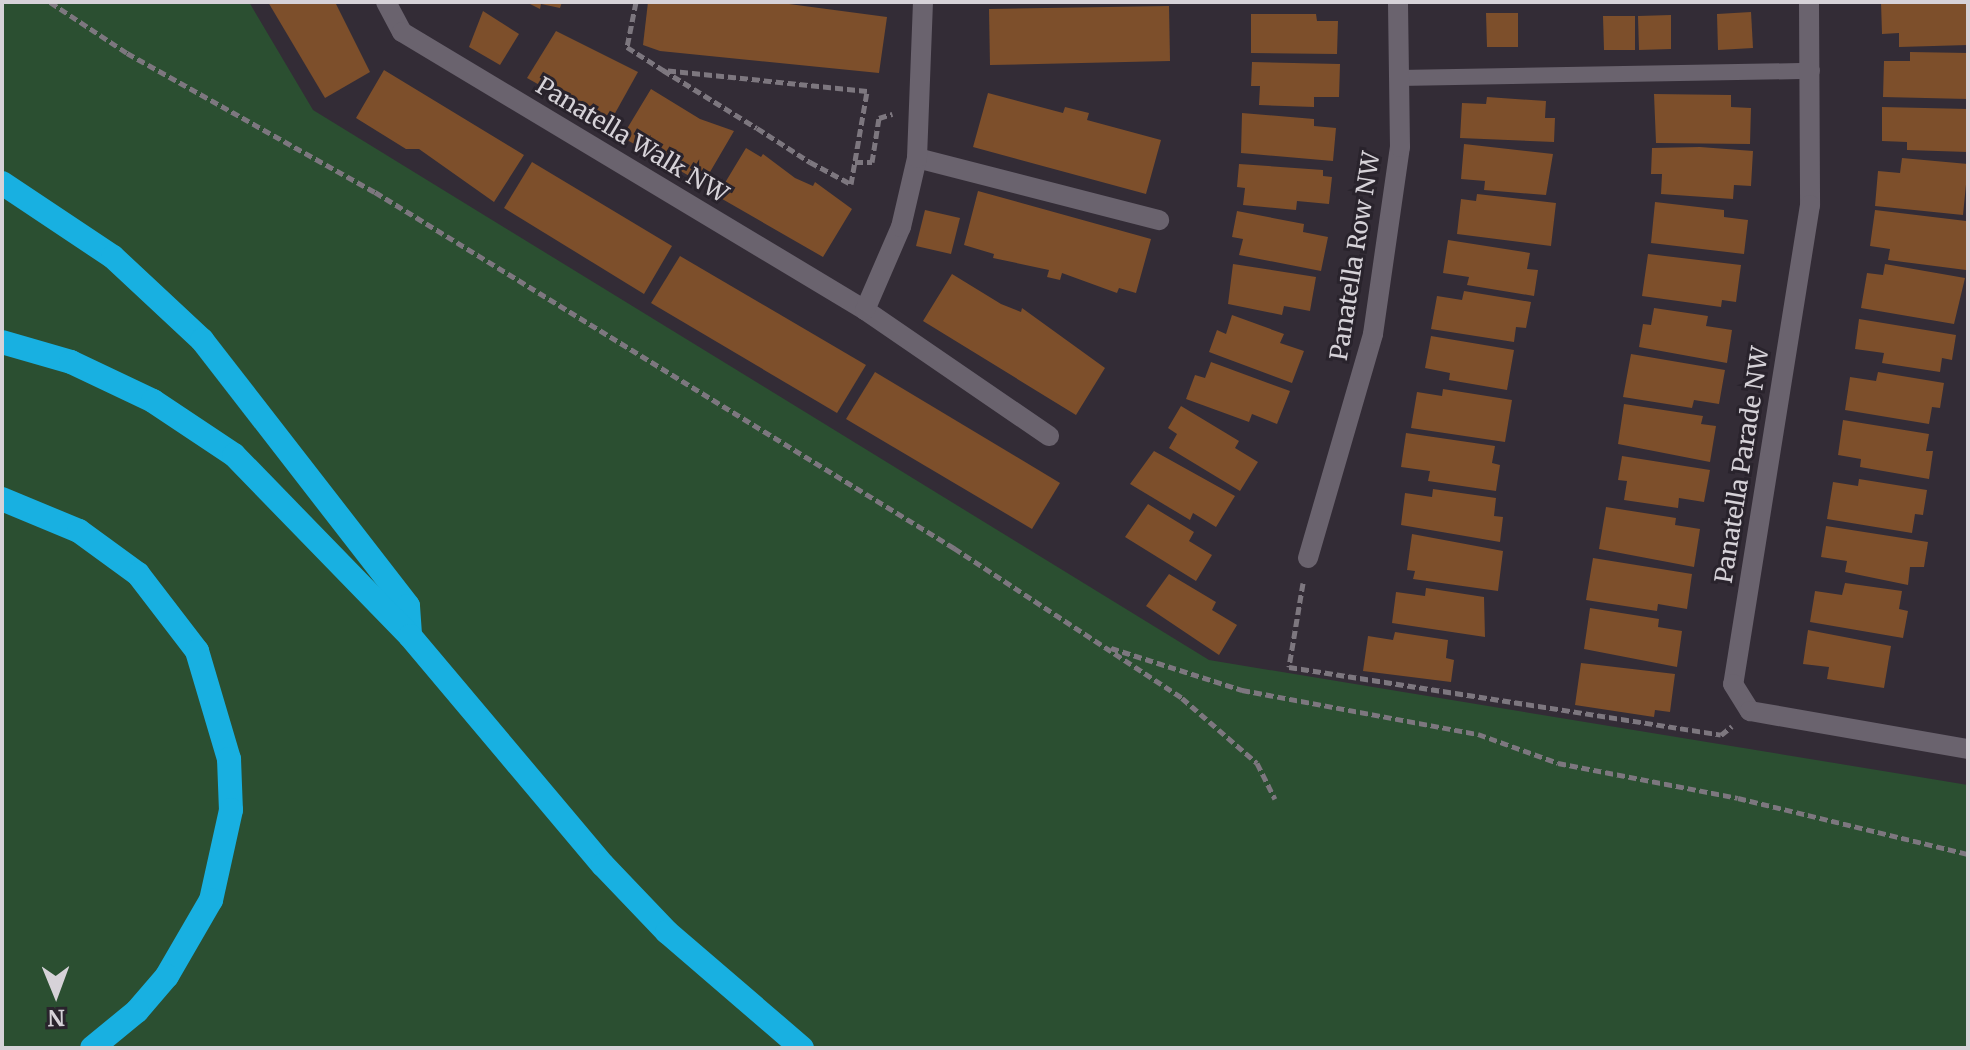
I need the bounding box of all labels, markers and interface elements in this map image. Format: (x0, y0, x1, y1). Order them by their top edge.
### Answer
street label: Panatella Walk NW (531, 71, 733, 209)
street label: Panatella Row NW (1324, 149, 1386, 363)
street label: Panatella Parade NW (1709, 345, 1775, 585)
north arrow (16, 954, 96, 1034)
text: N (47, 1004, 65, 1032)

